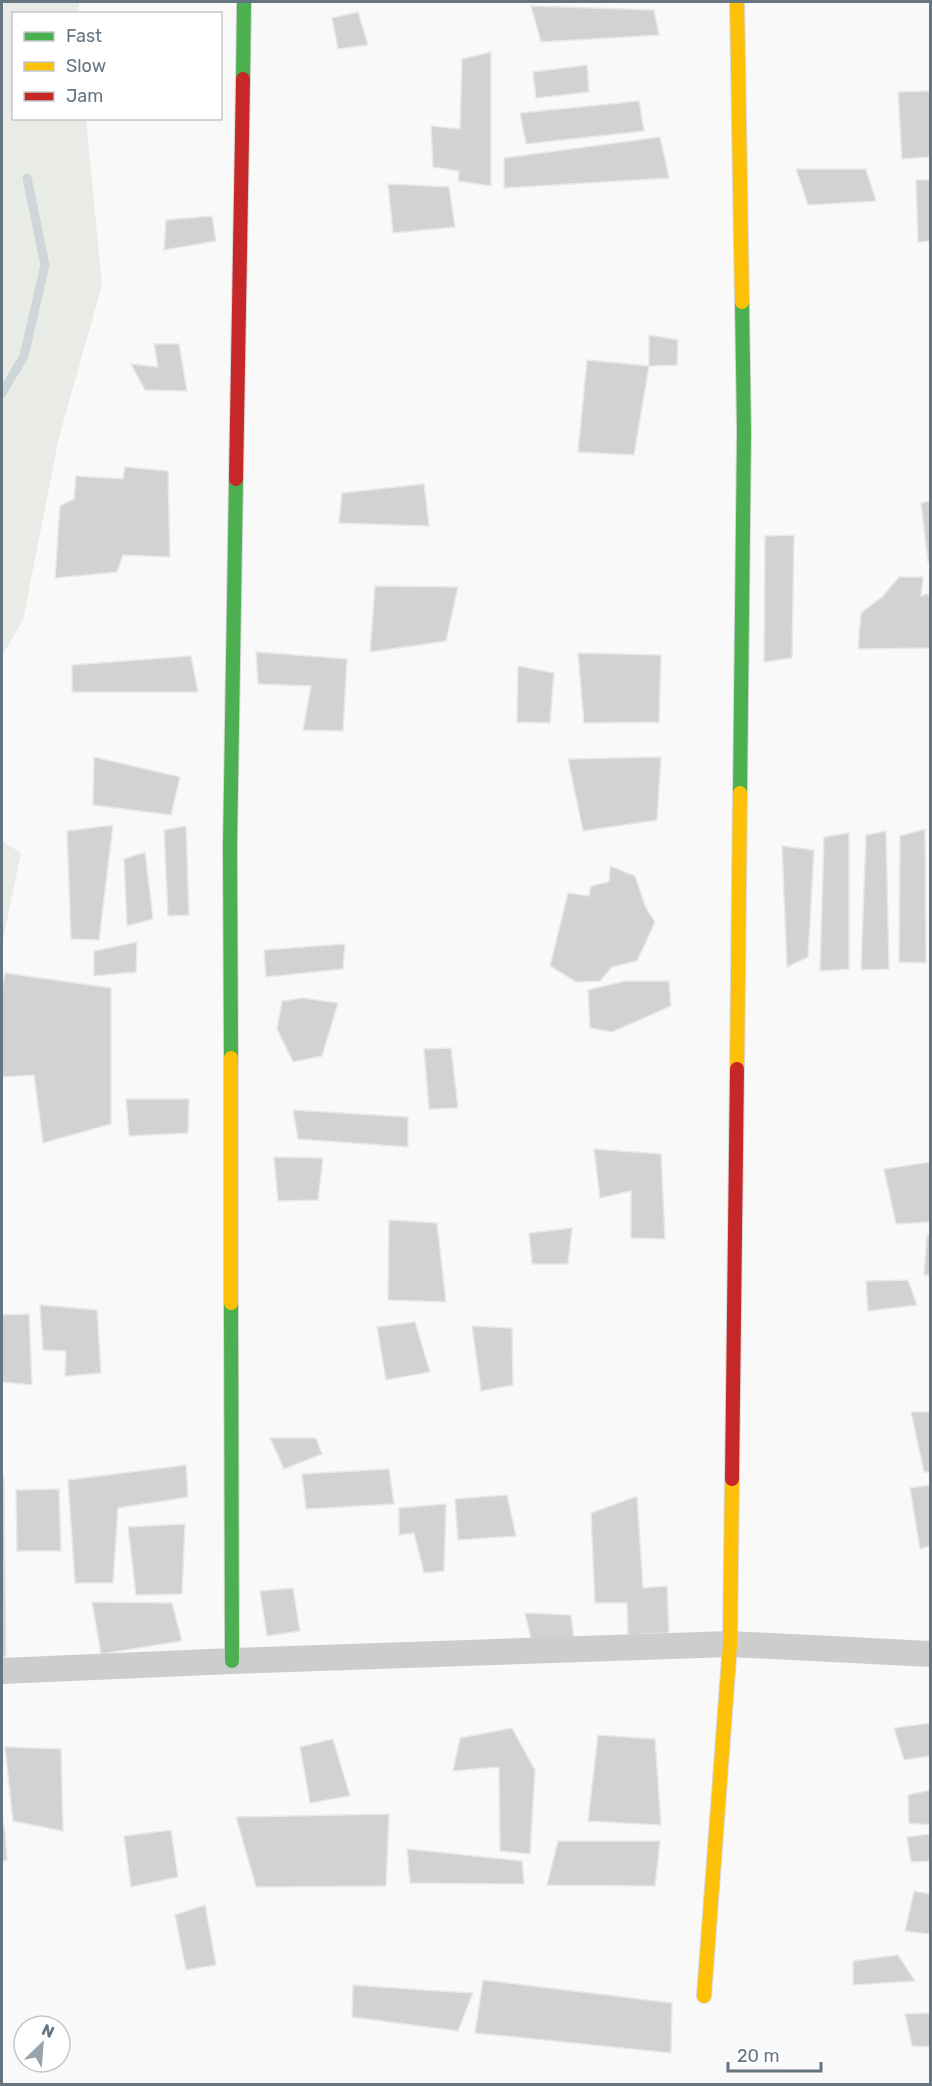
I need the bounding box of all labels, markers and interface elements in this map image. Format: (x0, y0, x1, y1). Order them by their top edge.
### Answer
legend (12, 12, 222, 120)
text: Fast (66, 25, 102, 47)
text: Slow (66, 55, 106, 77)
text: Jam (66, 85, 103, 107)
north arrow (12, 2014, 72, 2074)
text: N (39, 2020, 57, 2042)
scale bar (728, 2035, 821, 2073)
text: 20 m (737, 2045, 779, 2067)

